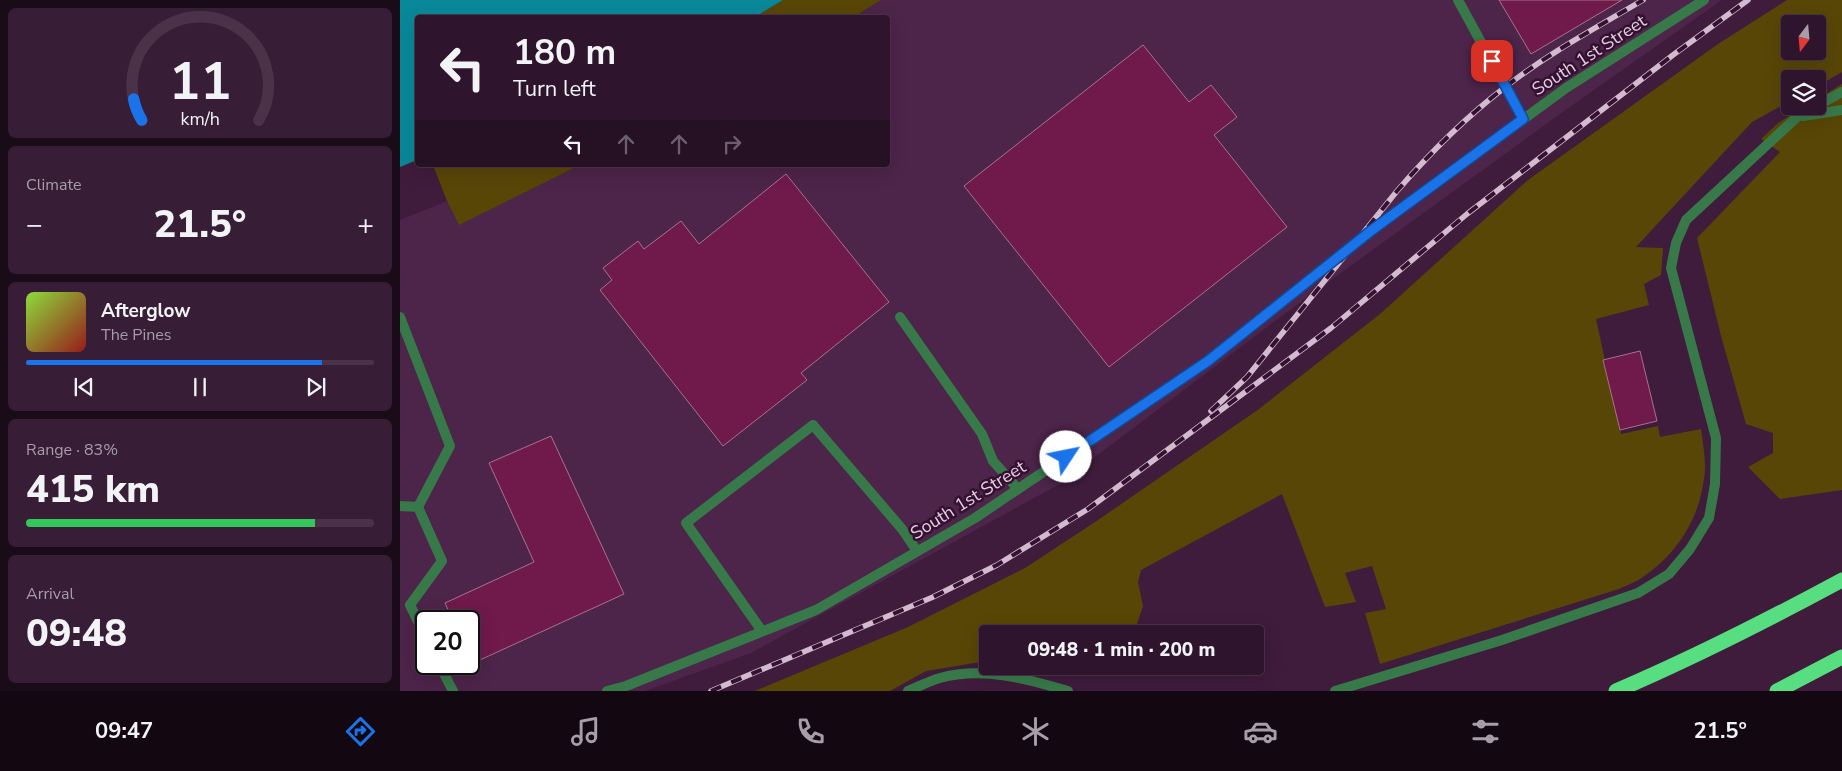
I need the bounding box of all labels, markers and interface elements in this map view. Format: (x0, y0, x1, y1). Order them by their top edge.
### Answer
street label: South 1st Street (1527, 9, 1651, 101)
north arrow (1781, 15, 1826, 60)
map controls (1781, 15, 1826, 115)
text: 180 m (513, 29, 616, 76)
icon: left (430, 35, 495, 100)
pin (1471, 40, 1513, 82)
text: 11 (169, 46, 231, 117)
icon: arrive (1478, 47, 1506, 75)
button: layers (1781, 70, 1826, 115)
text: Turn left (513, 74, 596, 104)
text: km/h (180, 107, 220, 131)
icon: left (559, 130, 587, 158)
icon: ahead (612, 130, 640, 158)
icon: ahead (665, 130, 693, 158)
icon: right (718, 130, 746, 158)
text: Climate (26, 174, 81, 196)
text: 21.5° (154, 199, 246, 250)
text: − (26, 206, 43, 244)
text: + (357, 206, 374, 244)
text: Afterglow (101, 298, 191, 324)
text: The Pines (101, 324, 171, 346)
icon: previous (70, 373, 98, 401)
icon: pause (186, 373, 214, 401)
icon: next (302, 373, 330, 401)
position arrow (1039, 430, 1091, 482)
text: Range · 83% (26, 439, 118, 461)
street label: South 1st Street (906, 455, 1031, 545)
text: 415 km (26, 464, 160, 515)
text: Arrival (26, 583, 74, 605)
text: 09:48 (26, 608, 127, 659)
speed limit sign: 20 (415, 610, 480, 675)
text: 09:48 · 1 min · 200 m (1028, 637, 1215, 663)
icon: directions (343, 714, 378, 749)
icon: music (568, 714, 603, 749)
icon: phone (793, 714, 828, 749)
icon: climate (1018, 714, 1053, 749)
icon: car (1243, 714, 1278, 749)
icon: filters (1468, 714, 1503, 749)
text: 09:47 (95, 716, 153, 746)
text: 21.5° (1694, 716, 1747, 746)

